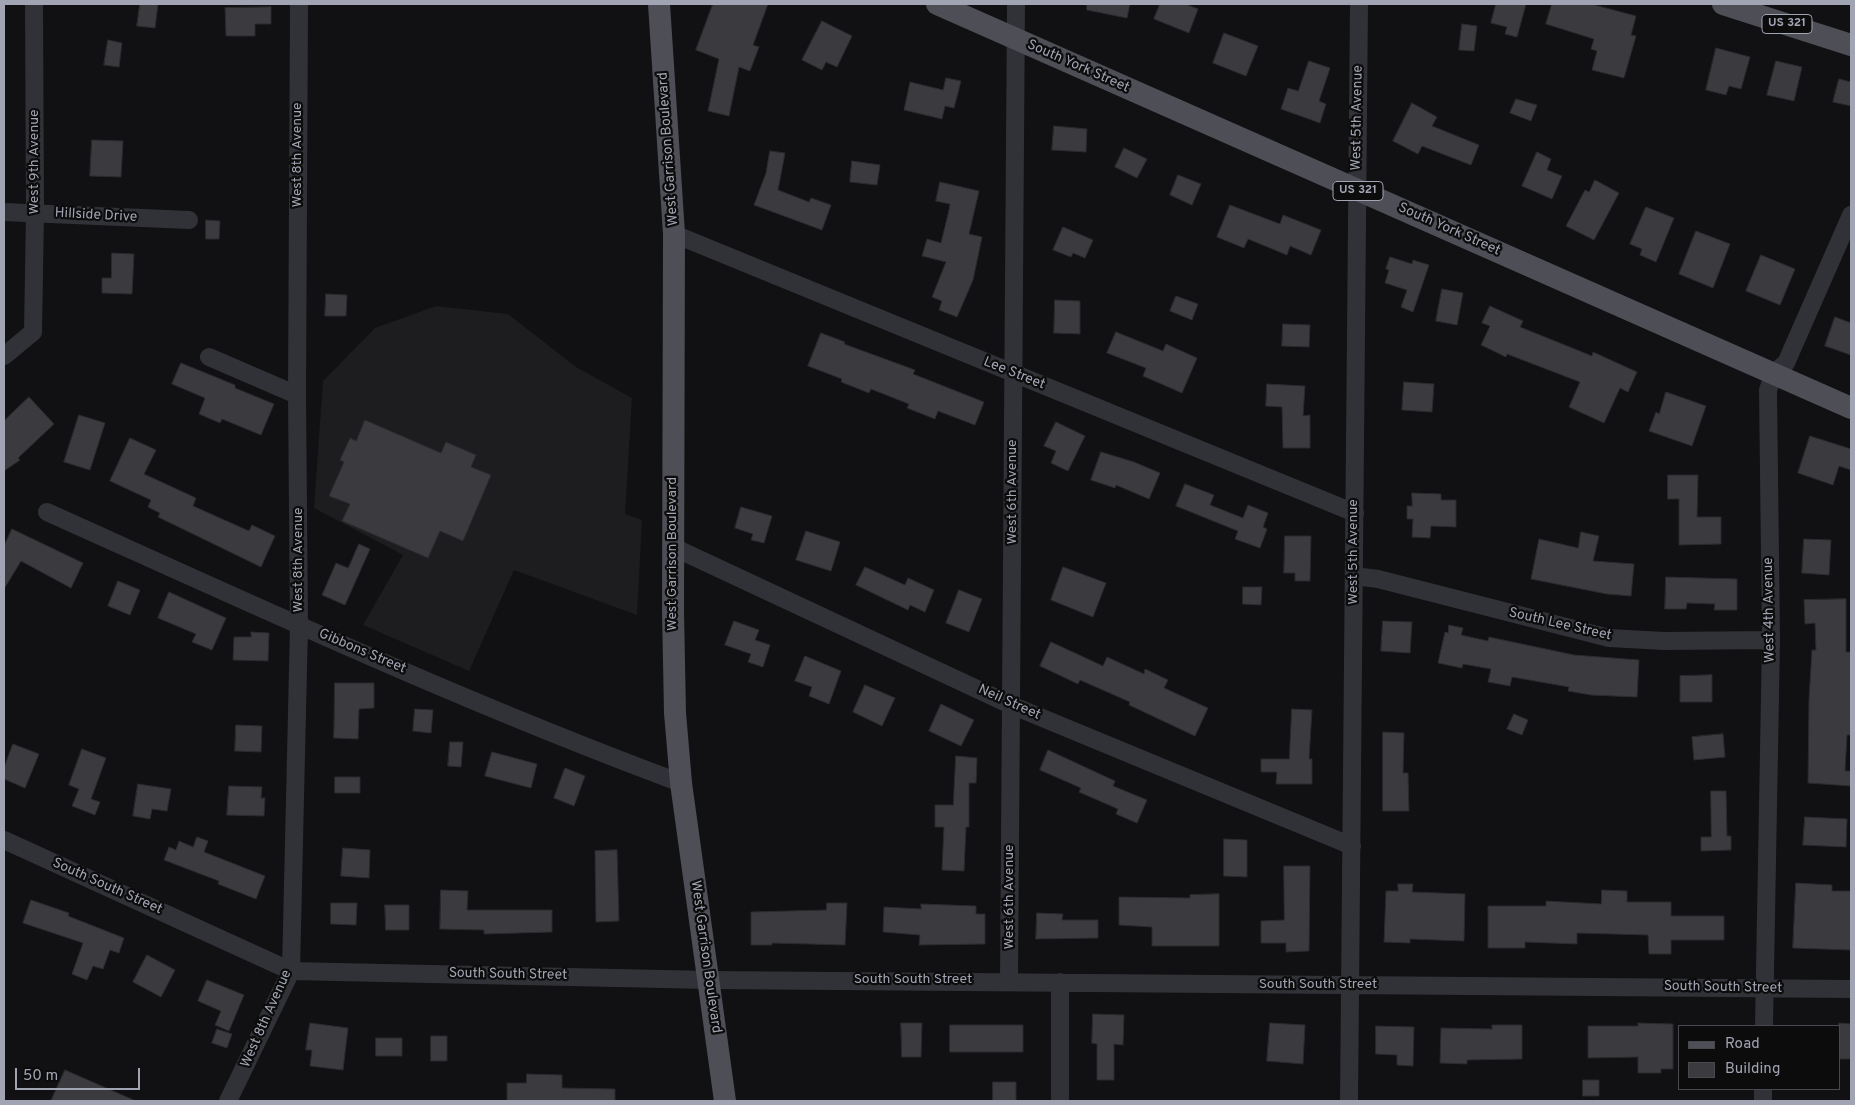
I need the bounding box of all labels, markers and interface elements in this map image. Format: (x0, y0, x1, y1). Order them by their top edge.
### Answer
road number: US 321 (1762, 14, 1812, 34)
street label: South York Street (1024, 37, 1132, 97)
street label: West 5th Avenue (1349, 65, 1367, 171)
street label: West Garrison Boulevard (655, 72, 683, 226)
street label: West 8th Avenue (290, 102, 306, 208)
street label: West 9th Avenue (27, 109, 43, 215)
road number: US 321 (1333, 182, 1383, 200)
street label: South York Street (1395, 200, 1503, 260)
street label: Hillside Drive (54, 205, 138, 227)
street label: Lee Street (981, 354, 1047, 394)
street label: West 6th Avenue (1005, 439, 1021, 545)
street label: West Garrison Boulevard (665, 477, 681, 631)
street label: West 5th Avenue (1346, 499, 1362, 605)
street label: West 8th Avenue (291, 507, 307, 613)
street label: West 4th Avenue (1761, 557, 1779, 663)
street label: South Lee Street (1507, 605, 1613, 645)
street label: Gibbons Street (316, 626, 408, 678)
street label: Neil Street (975, 682, 1043, 724)
street label: West 6th Avenue (1002, 844, 1018, 950)
street label: South South Street (49, 855, 165, 919)
street label: West Garrison Boulevard (686, 880, 724, 1034)
street label: South South Street (449, 966, 567, 984)
street label: West 8th Avenue (238, 968, 296, 1070)
street label: South South Street (854, 972, 972, 988)
street label: South South Street (1259, 977, 1377, 993)
street label: South South Street (1664, 979, 1782, 997)
legend (1678, 1025, 1840, 1090)
text: Road (1725, 1035, 1760, 1054)
scale bar (18, 1058, 142, 1090)
text: Building (1725, 1060, 1780, 1079)
text: 50 m (23, 1067, 58, 1086)

